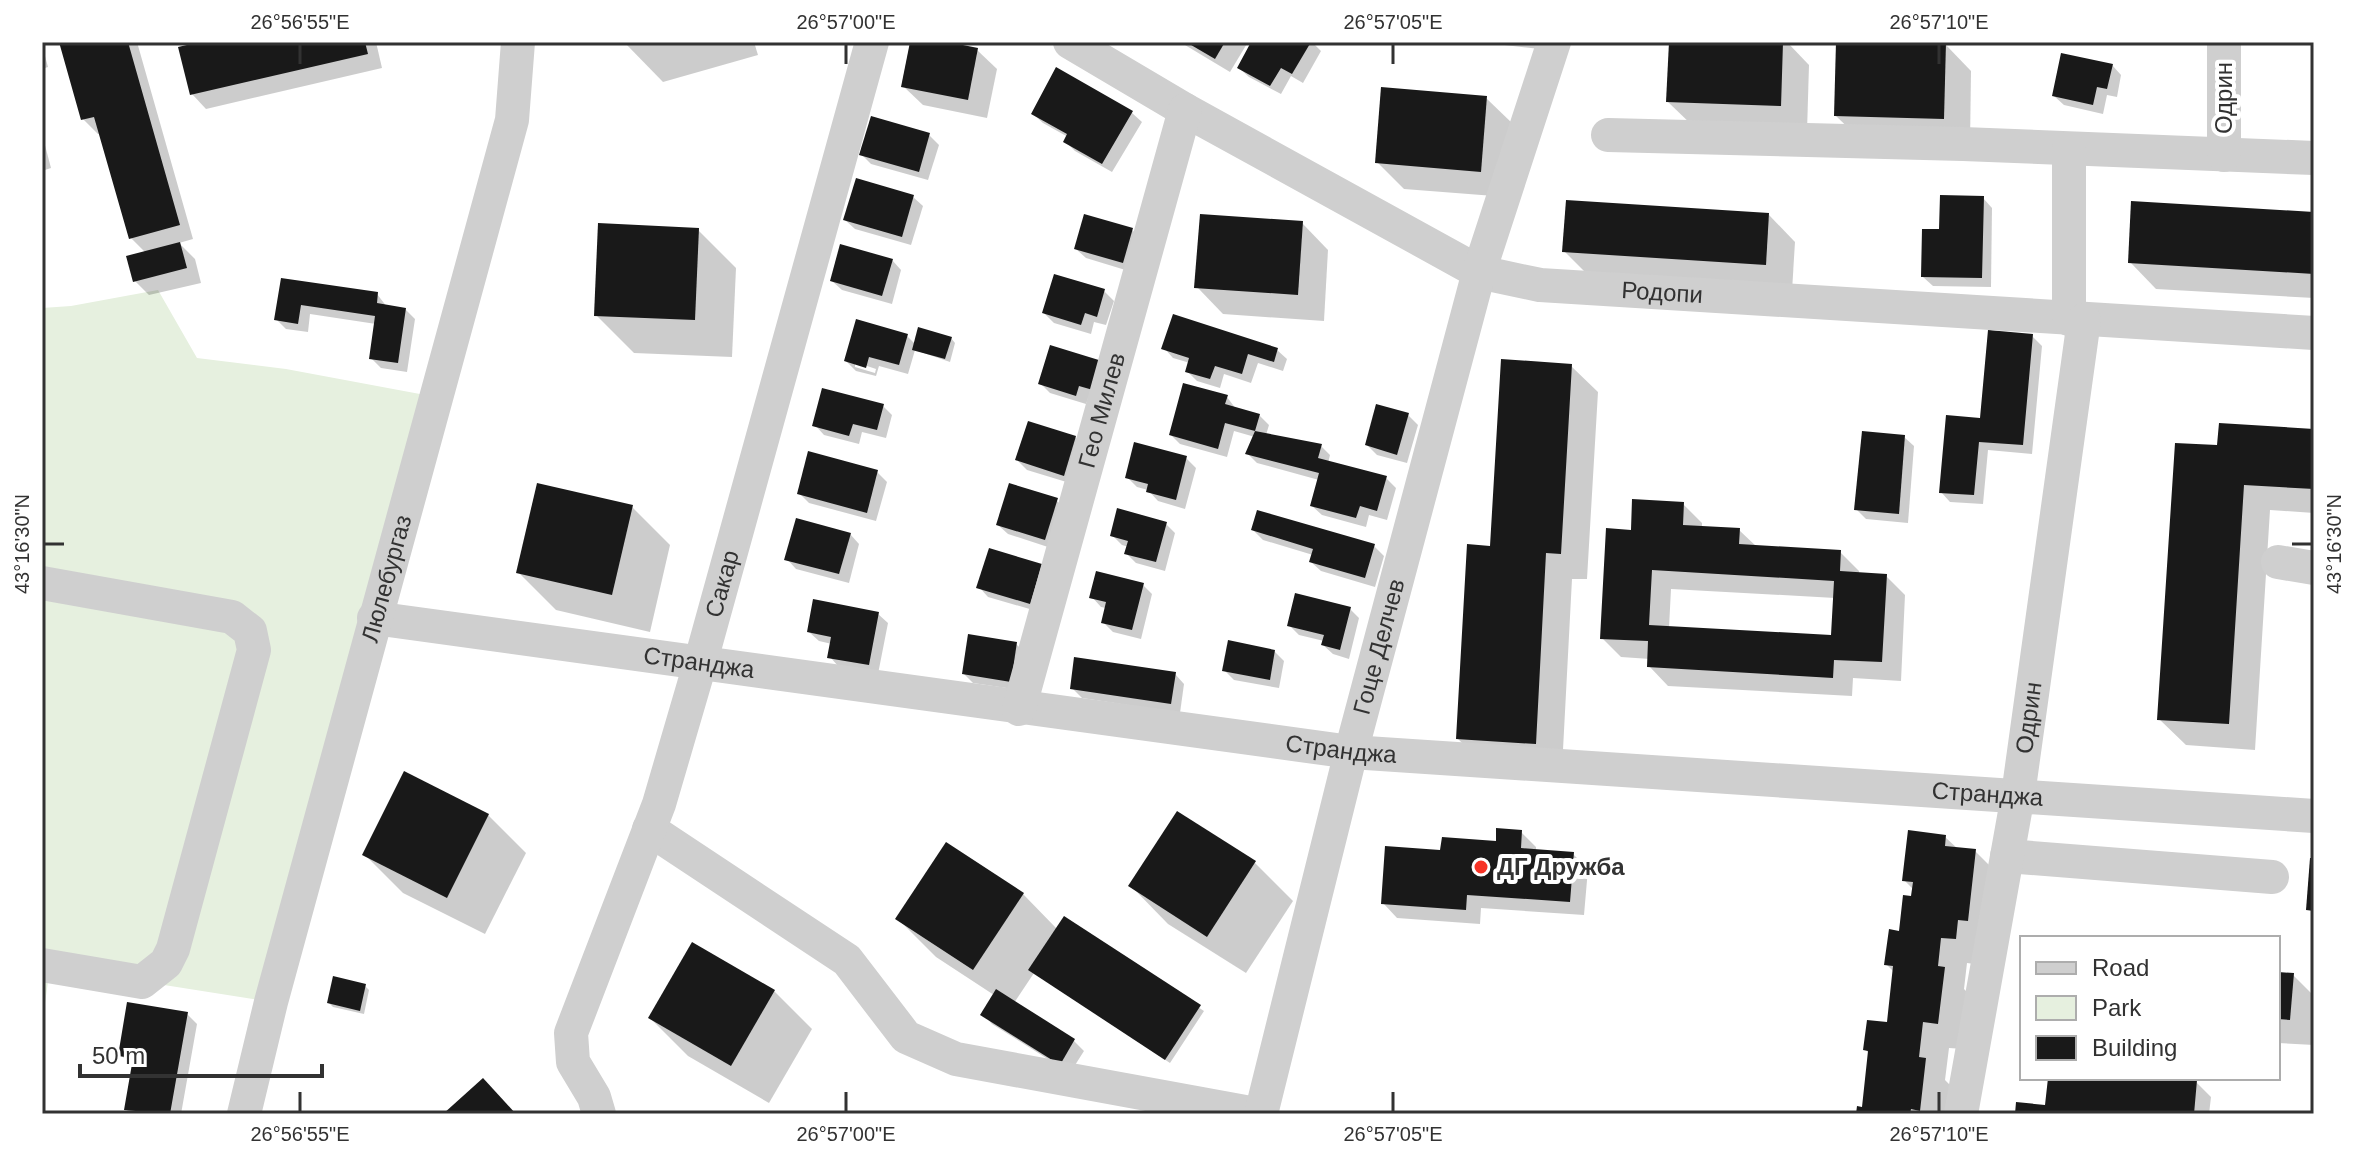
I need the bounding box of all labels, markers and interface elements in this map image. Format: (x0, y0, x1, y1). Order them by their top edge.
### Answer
text: 26°56'55"E (251, 11, 350, 33)
text: 26°57'00"E (797, 11, 896, 33)
text: 26°57'05"E (1344, 11, 1443, 33)
text: 26°57'10"E (1890, 11, 1989, 33)
street label: Одрин (2210, 62, 2237, 134)
street label: Родопи (1621, 276, 1704, 308)
street label: Гео Милев (1072, 350, 1130, 471)
text: 43°16'30"N (11, 494, 33, 594)
text: 43°16'30"N (2323, 494, 2345, 594)
street label: Люлебургаз (356, 512, 416, 645)
street label: Сакар (700, 547, 744, 620)
street label: Гоце Делчев (1348, 576, 1410, 717)
street label: Странджа (642, 641, 757, 683)
street label: Одрин (2010, 680, 2047, 755)
street label: Странджа (1284, 729, 1398, 768)
street label: Странджа (1931, 777, 2045, 811)
place label: ДГ Дружба (1497, 853, 1625, 880)
marker: ДГ Дружба (1472, 858, 1490, 876)
legend (2020, 936, 2280, 1080)
text: Road (2092, 954, 2149, 981)
text: Park (2092, 994, 2142, 1021)
scale bar (80, 1028, 322, 1078)
text: Building (2092, 1034, 2177, 1061)
text: 50 m (92, 1042, 145, 1069)
text: 26°56'55"E (251, 1123, 350, 1145)
text: 26°57'00"E (797, 1123, 896, 1145)
text: 26°57'05"E (1344, 1123, 1443, 1145)
text: 26°57'10"E (1890, 1123, 1989, 1145)

